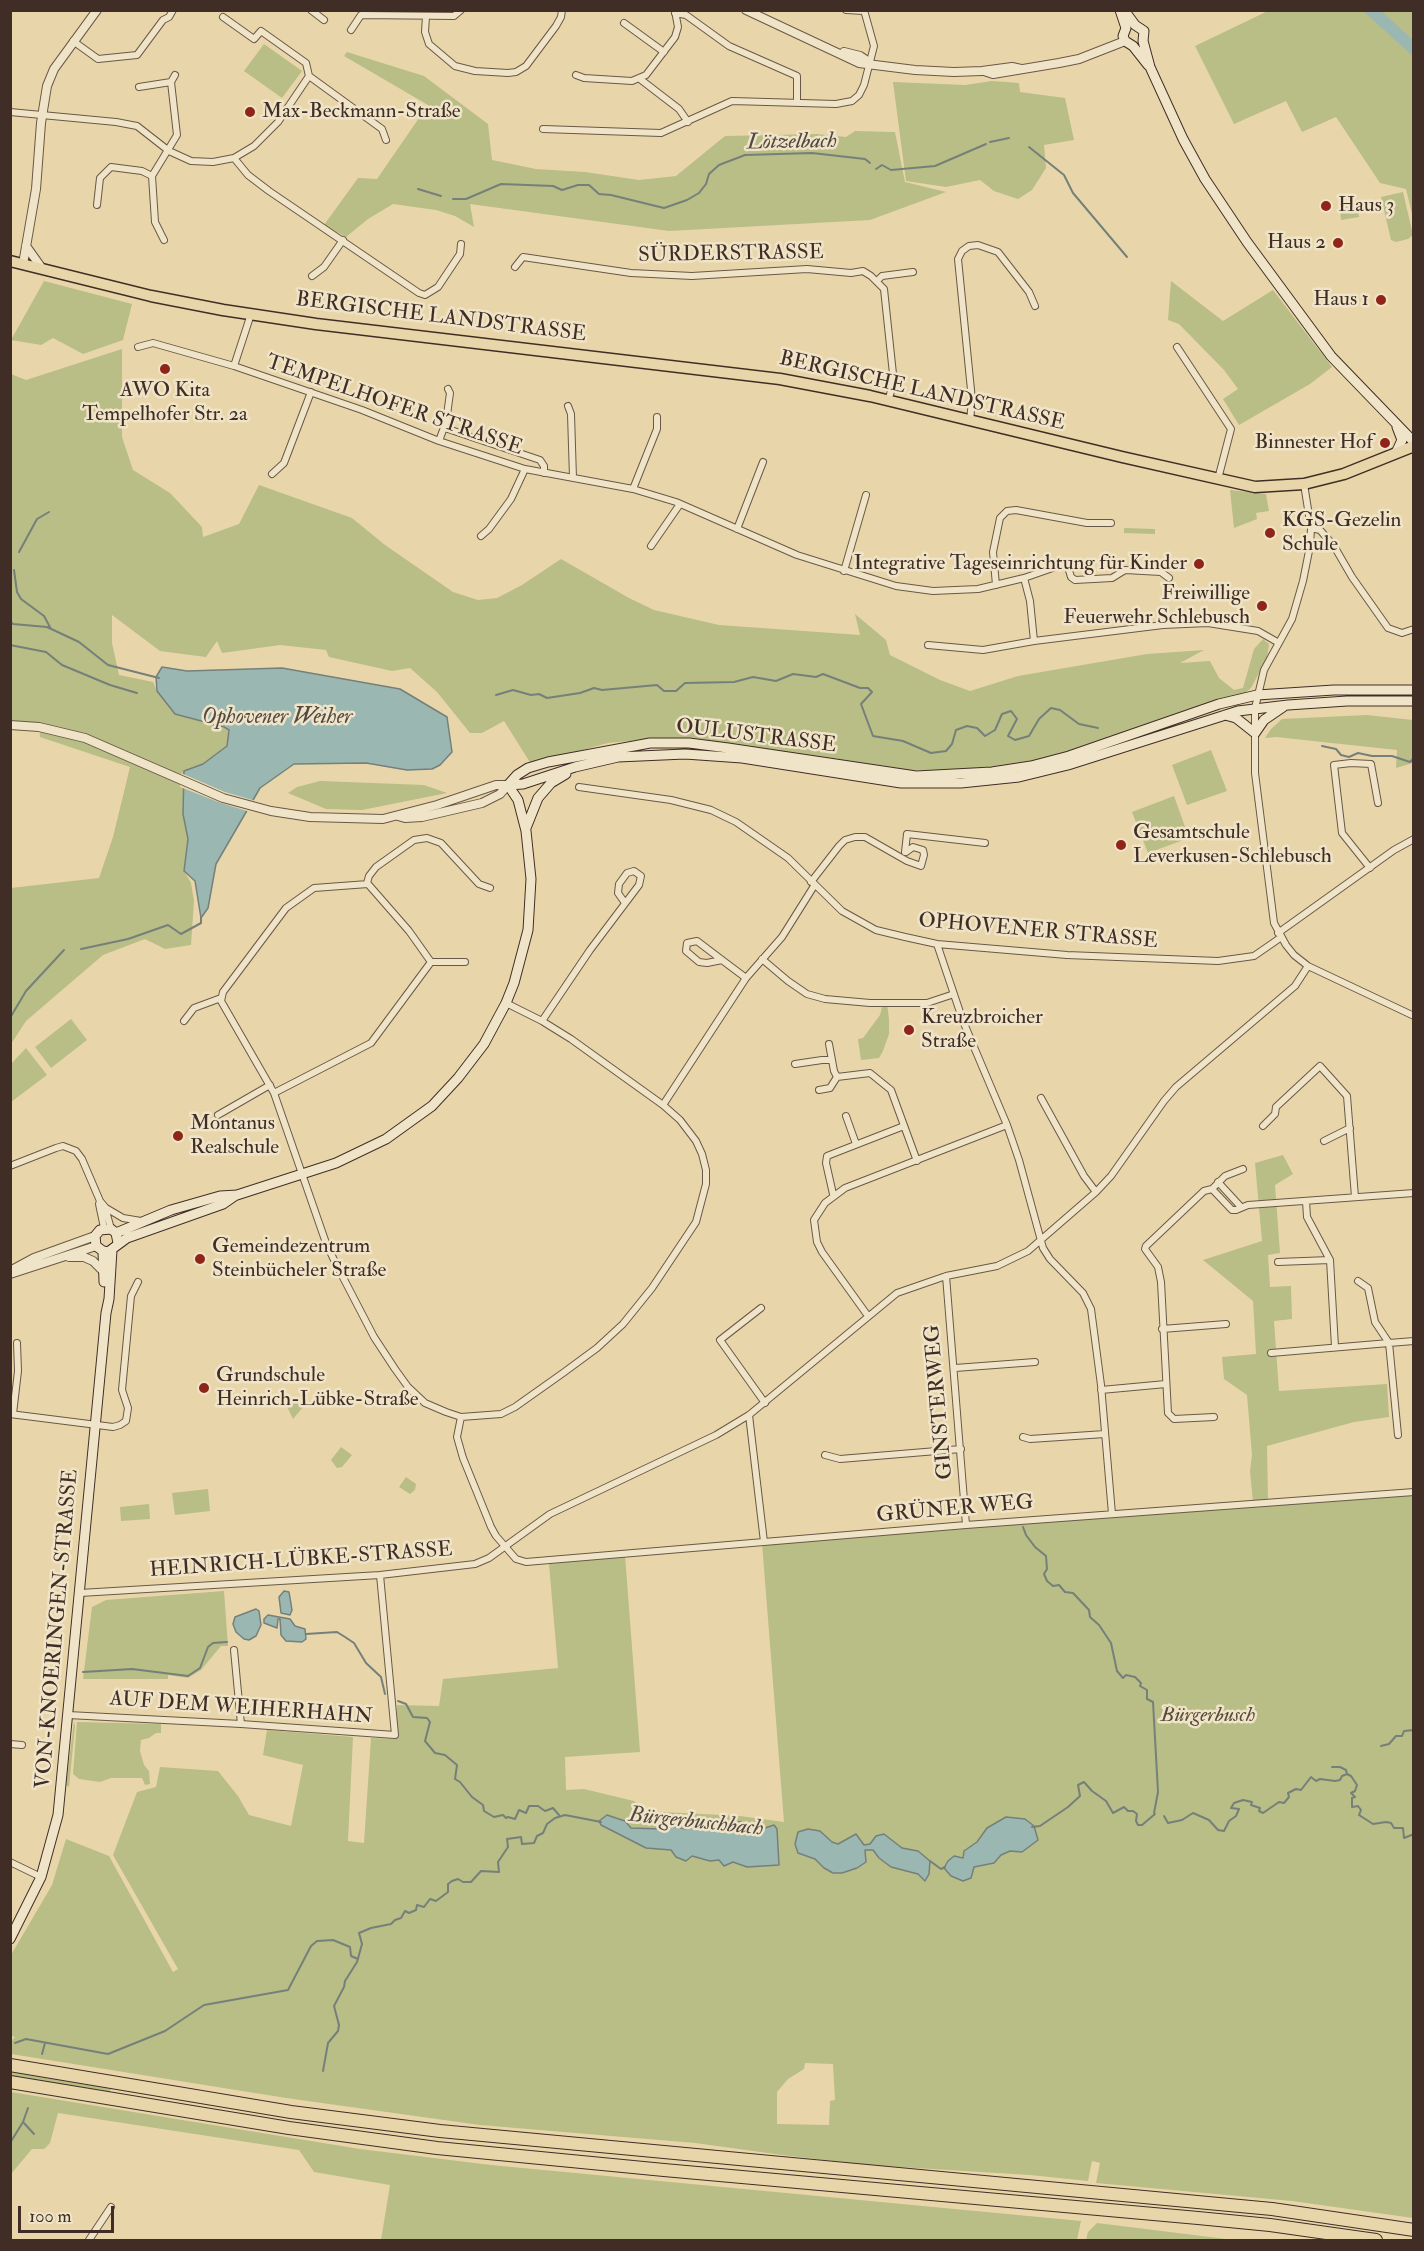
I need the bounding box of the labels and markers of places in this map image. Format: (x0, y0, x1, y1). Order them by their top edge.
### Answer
place label: Max-Beckmann-Straße (262, 99, 461, 125)
marker: Max-Beckmann-Straße (243, 105, 257, 119)
place label: Haus 3 (1338, 193, 1394, 219)
marker: Haus 3 (1319, 199, 1333, 213)
place label: Haus 2 (1267, 230, 1326, 256)
marker: Haus 2 (1331, 236, 1345, 250)
place label: Haus 1 (1313, 287, 1369, 313)
marker: Haus 1 (1374, 293, 1388, 307)
marker: AWO Kita Tempelhofer Str. 2a (158, 362, 172, 376)
place label: AWO Kita Tempelhofer Str. 2a (82, 378, 248, 428)
place label: Binnester Hof (1254, 430, 1373, 456)
marker: Binnester Hof (1378, 436, 1392, 450)
place label: KGS-Gezelin Schule (1282, 508, 1401, 558)
marker: KGS-Gezelin Schule (1263, 526, 1277, 540)
place label: Integrative Tageseinrichtung für Kinder (854, 551, 1187, 577)
marker: Integrative Tageseinrichtung für Kinder (1192, 557, 1206, 571)
place label: Freiwillige Feuerwehr Schlebusch (1063, 581, 1250, 631)
marker: Freiwillige Feuerwehr Schlebusch (1255, 599, 1269, 613)
place label: Gesamtschule Leverkusen-Schlebusch (1133, 820, 1332, 870)
marker: Gesamtschule Leverkusen-Schlebusch (1114, 838, 1128, 852)
place label: Kreuzbroicher Straße (921, 1005, 1043, 1055)
marker: Kreuzbroicher Straße (902, 1023, 916, 1037)
place label: Montanus Realschule (190, 1111, 279, 1161)
marker: Montanus Realschule (171, 1129, 185, 1143)
place label: Gemeindezentrum Steinbücheler Straße (212, 1234, 386, 1284)
marker: Gemeindezentrum Steinbücheler Straße (193, 1252, 207, 1266)
place label: Grundschule Heinrich-Lübke-Straße (216, 1363, 419, 1413)
marker: Grundschule Heinrich-Lübke-Straße (197, 1381, 211, 1395)

